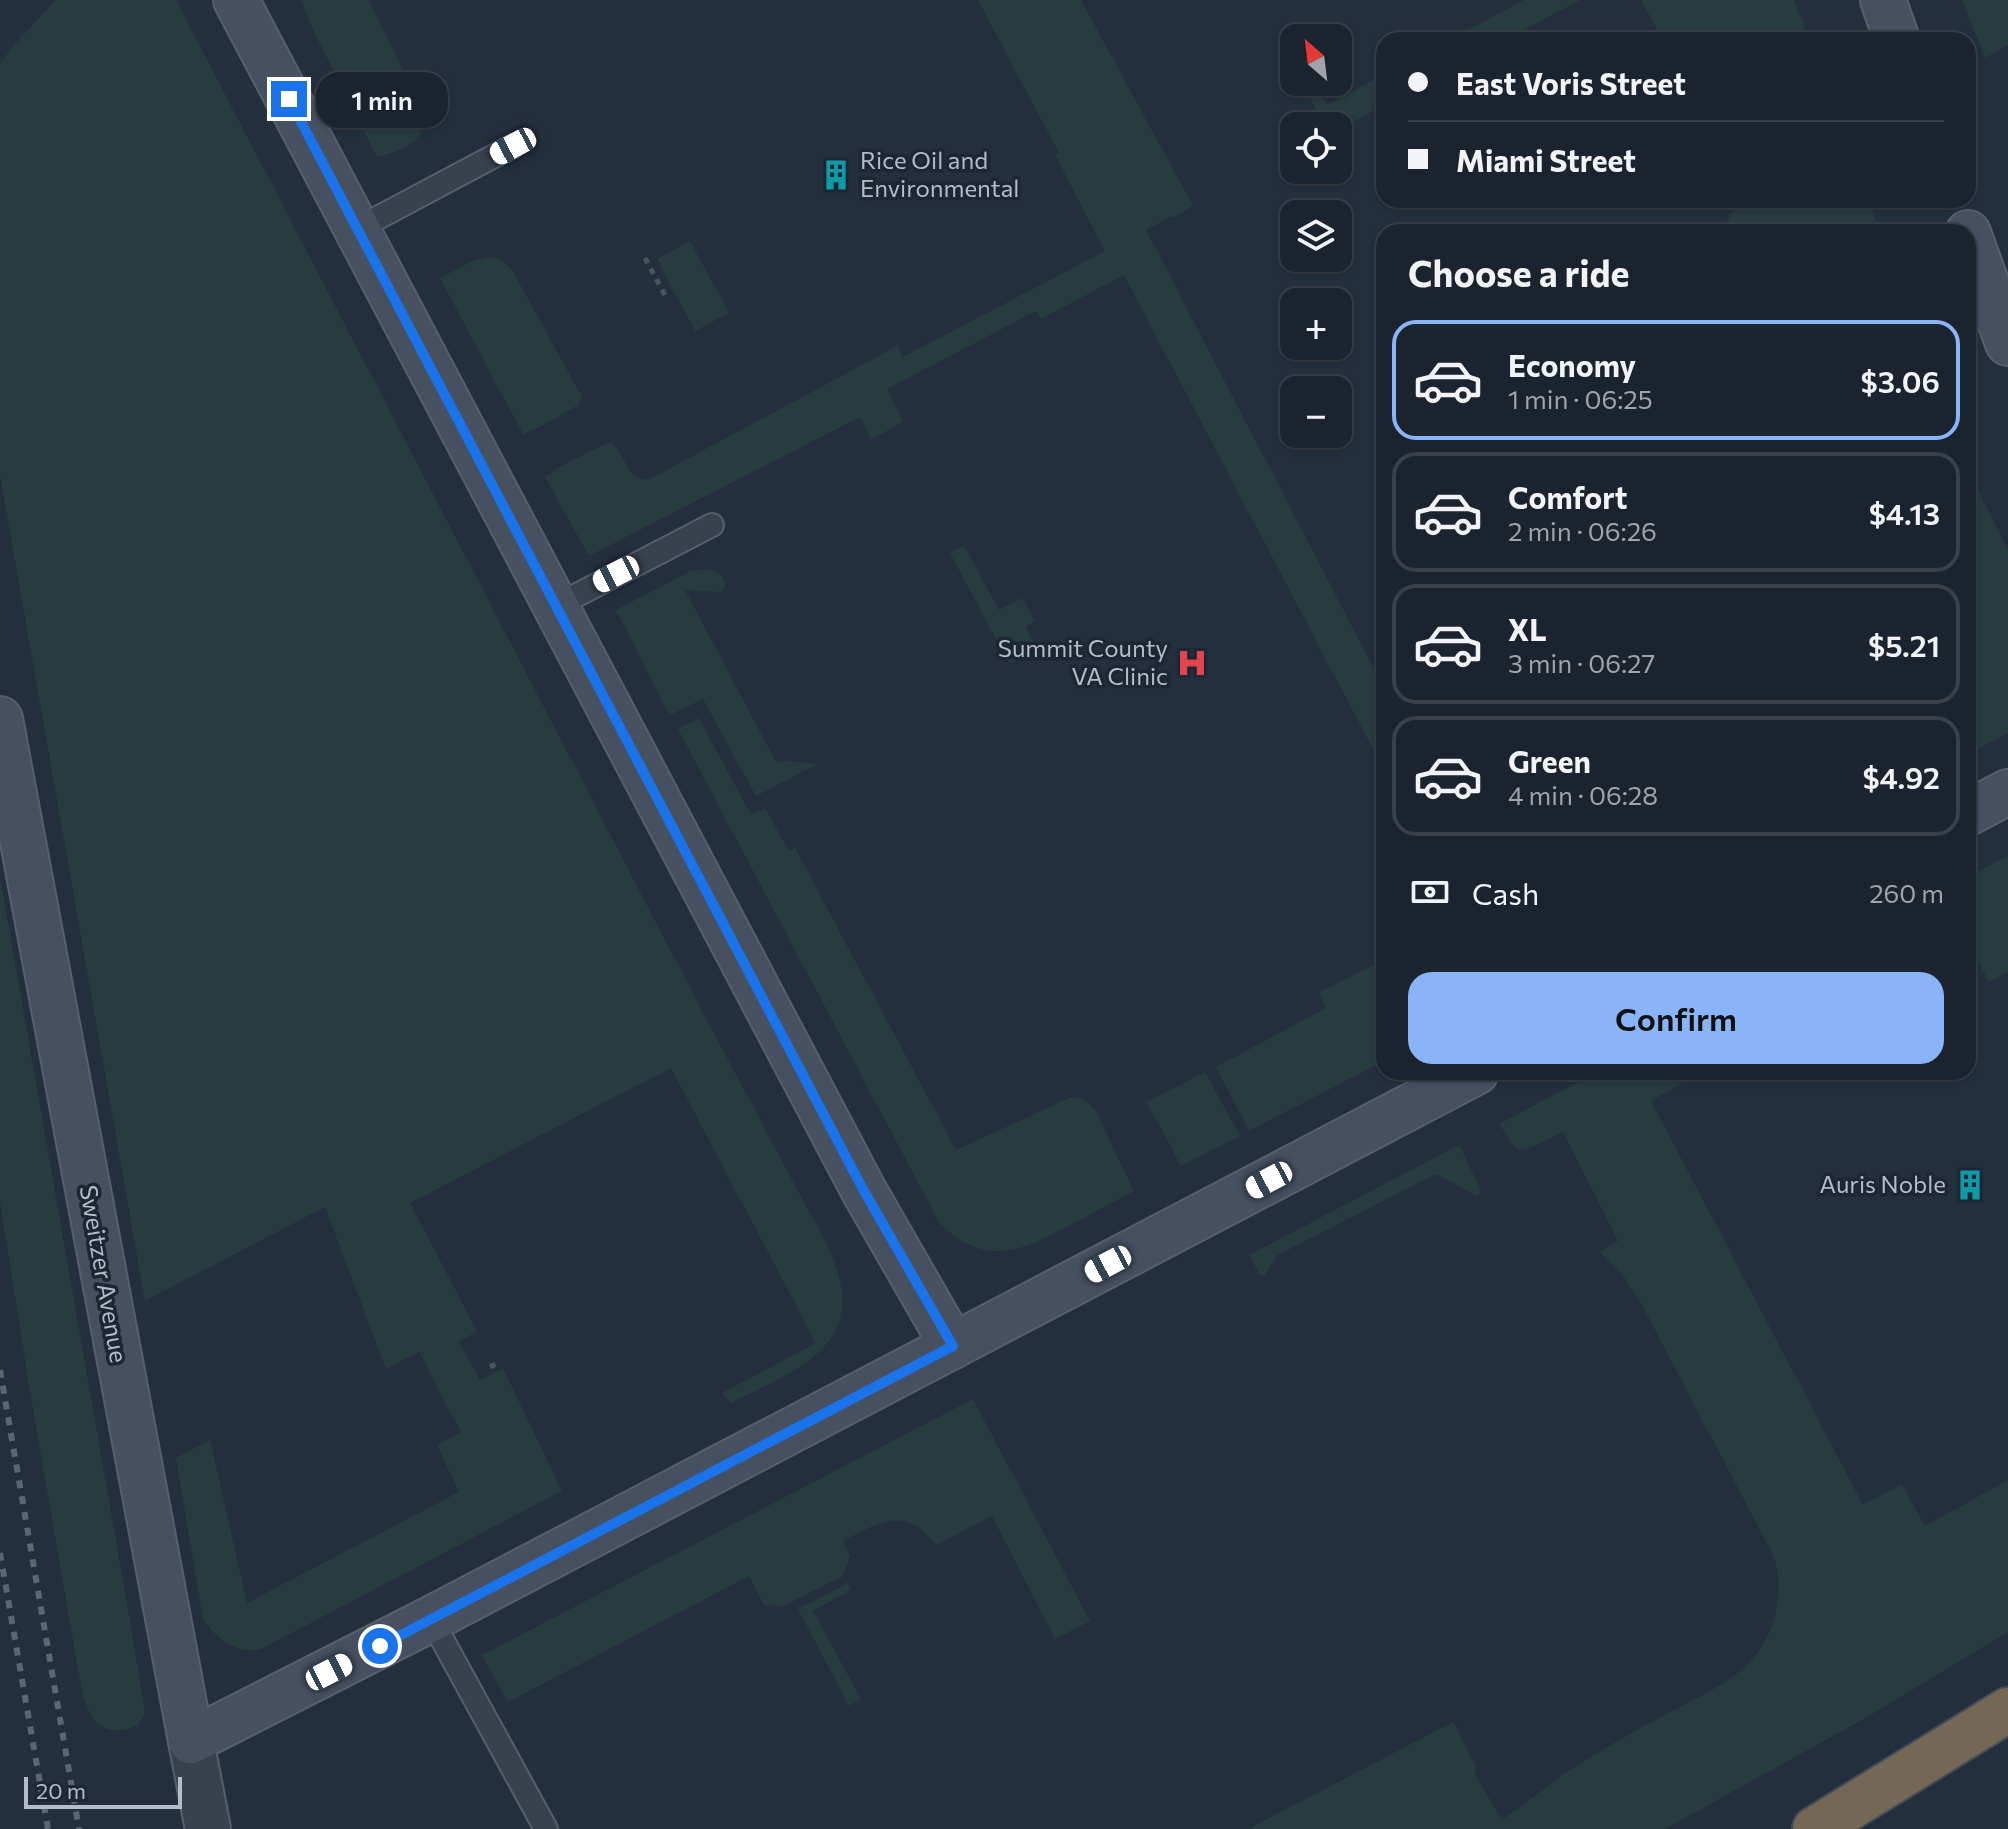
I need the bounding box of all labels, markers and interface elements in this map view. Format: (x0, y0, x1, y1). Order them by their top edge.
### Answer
north arrow (1280, 24, 1352, 96)
map controls (1280, 24, 1352, 448)
text: East Voris Street (1456, 64, 1686, 101)
callout: 1 min (317, 71, 449, 127)
route end (271, 81, 307, 117)
text: 1 min (351, 84, 413, 115)
button: locate (1280, 112, 1352, 184)
car (486, 124, 540, 168)
text: Miami Street (1456, 141, 1636, 178)
place label: Rice Oil and Environmental (860, 145, 1019, 202)
building icon: Rice Oil and Environmental (819, 158, 853, 192)
button: layers (1280, 200, 1352, 272)
text: Choose a ride (1408, 250, 1629, 294)
button: + (1280, 288, 1352, 360)
icon: car (1412, 344, 1484, 416)
text: Economy (1508, 346, 1636, 383)
text: $3.06 (1861, 362, 1940, 399)
button: − (1280, 376, 1352, 448)
text: 1 min · 06:25 (1508, 383, 1653, 414)
icon: car (1412, 476, 1484, 548)
text: Comfort (1508, 478, 1627, 515)
text: $4.13 (1869, 494, 1940, 531)
text: 2 min · 06:26 (1508, 515, 1657, 546)
car (589, 552, 643, 596)
icon: car (1412, 608, 1484, 680)
text: XL (1508, 610, 1547, 647)
text: $5.21 (1868, 626, 1940, 663)
place label: Summit County VA Clinic (998, 633, 1168, 690)
hospital icon: Summit County VA Clinic (1175, 646, 1209, 680)
text: 3 min · 06:27 (1508, 647, 1655, 678)
icon: car (1412, 740, 1484, 812)
text: Green (1508, 742, 1591, 779)
text: $4.92 (1862, 758, 1940, 795)
text: 4 min · 06:28 (1508, 779, 1658, 810)
icon: cash (1408, 870, 1452, 914)
text: Cash (1472, 874, 1539, 911)
text: 260 m (1869, 877, 1944, 908)
button: Confirm (1408, 972, 1944, 1064)
car (1242, 1158, 1296, 1202)
building icon: Auris Noble (1953, 1168, 1987, 1202)
place label: Auris Noble (1820, 1169, 1946, 1198)
street label: Sweitzer Avenue (75, 1183, 134, 1365)
car (1081, 1242, 1135, 1286)
route start (362, 1628, 398, 1664)
car (302, 1650, 356, 1694)
scale bar (24, 1773, 182, 1809)
text: 20 m (36, 1777, 86, 1804)

